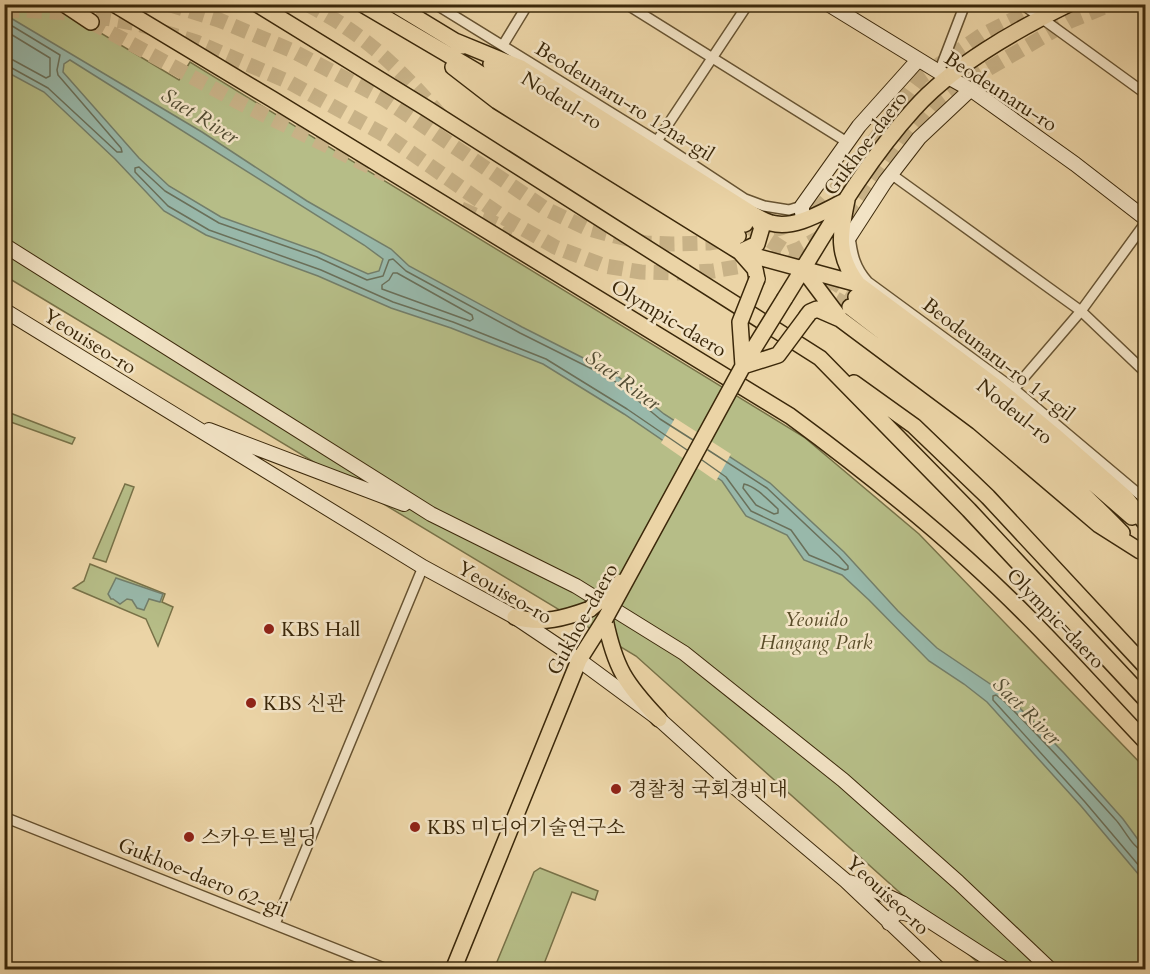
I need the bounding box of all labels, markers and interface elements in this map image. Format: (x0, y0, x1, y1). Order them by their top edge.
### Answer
street label: Beodeunaru-ro 12na-gil (530, 35, 719, 168)
street label: Beodeunaru-ro (939, 45, 1063, 138)
street label: Nodeul-ro (516, 65, 607, 136)
water label: Saet River (155, 81, 245, 152)
street label: Gukhoe-daero (817, 86, 914, 201)
street label: Olympic-daero (606, 273, 732, 364)
street label: Beodeunaru-ro 14-gil (917, 291, 1080, 427)
street label: Yeouiseo-ro (38, 302, 142, 381)
water label: Saet River (579, 343, 667, 418)
street label: Nodeul-ro (971, 372, 1059, 451)
street label: Yeouiseo-ro (453, 554, 557, 630)
street label: Gukhoe-daero (541, 558, 624, 680)
street label: Olympic-daero (1001, 562, 1111, 675)
park label: Yeouido Hangang Park (760, 606, 873, 656)
place label: KBS Hall (281, 616, 360, 643)
marker: KBS Hall (262, 622, 276, 636)
water label: Saet River (986, 671, 1068, 753)
place label: KBS 신관 (263, 690, 346, 717)
marker: KBS 신관 (244, 696, 258, 710)
place label: 경찰청 국회경비대 (628, 776, 788, 803)
marker: 경찰청 국회경비대 (609, 782, 623, 796)
place label: KBS 미디어기술연구소 (427, 814, 625, 841)
marker: KBS 미디어기술연구소 (408, 820, 422, 834)
place label: 스카우트빌딩 (201, 824, 317, 851)
marker: 스카우트빌딩 (182, 830, 196, 844)
street label: Gukhoe-daero 62-gil (114, 831, 292, 924)
street label: Yeouiseo-ro (840, 850, 935, 941)

